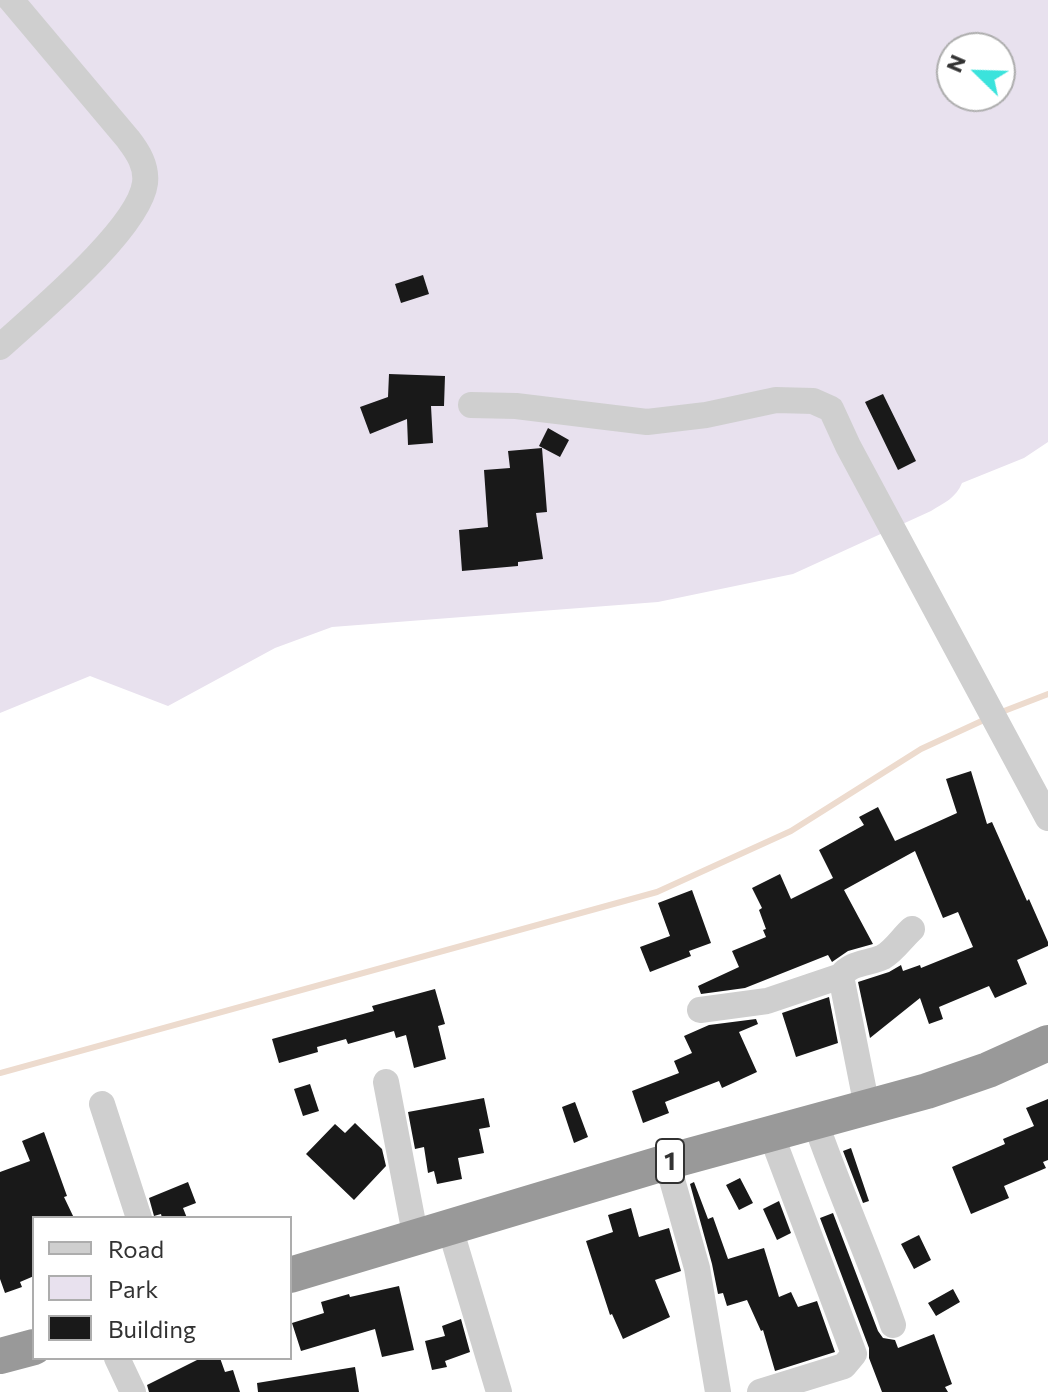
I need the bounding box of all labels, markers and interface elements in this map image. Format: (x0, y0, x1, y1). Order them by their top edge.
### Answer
north arrow (936, 32, 1016, 112)
text: N (940, 50, 971, 76)
road number: 1 (656, 1139, 684, 1183)
legend (32, 1216, 292, 1360)
text: Road (108, 1234, 164, 1263)
text: Park (108, 1274, 158, 1303)
text: Building (108, 1314, 196, 1343)

